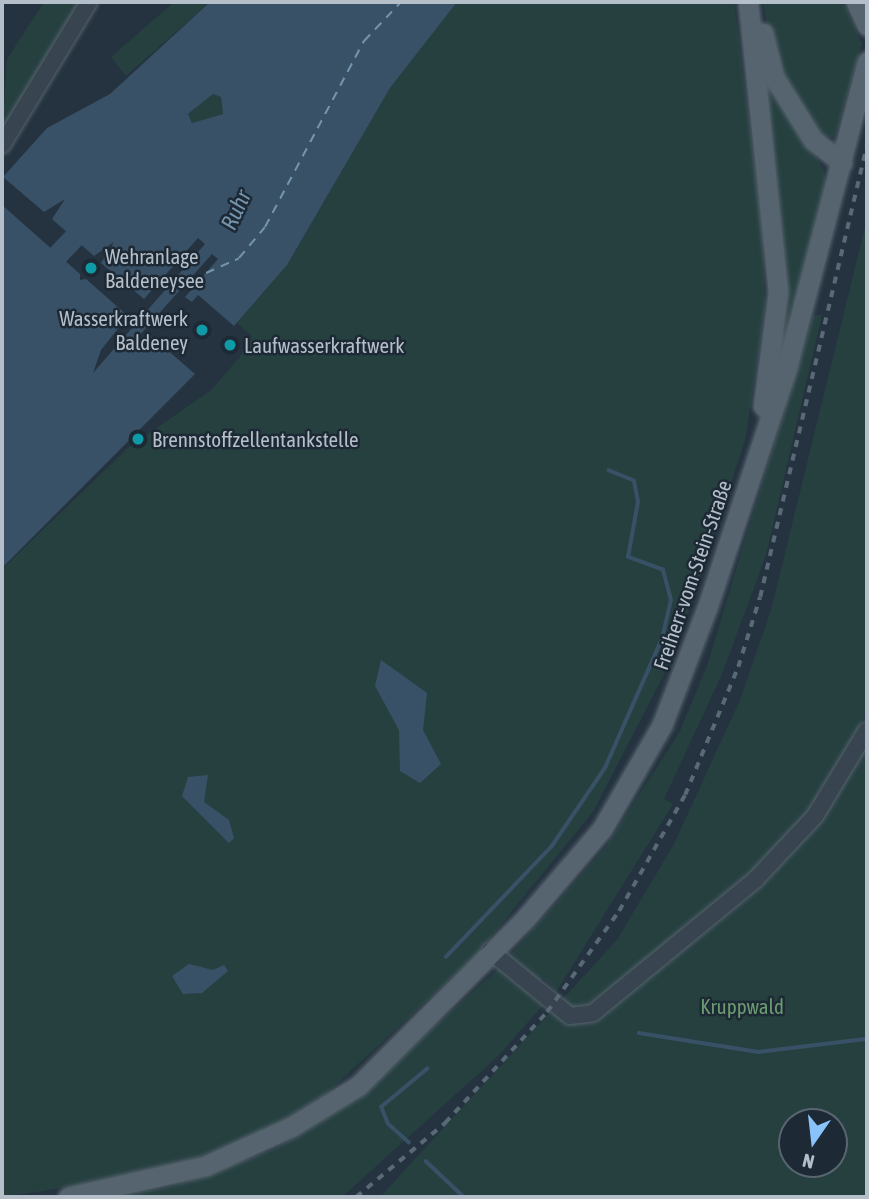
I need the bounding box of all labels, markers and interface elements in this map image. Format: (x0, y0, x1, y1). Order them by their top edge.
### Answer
water label: Ruhr (215, 186, 257, 234)
place label: Wehranlage Baldeneysee (105, 243, 204, 293)
marker: Wehranlage Baldeneysee (83, 260, 99, 276)
place label: Wasserkraftwerk Baldeney (59, 305, 188, 355)
marker: Wasserkraftwerk Baldeney (194, 322, 210, 338)
place label: Laufwasserkraftwerk (244, 332, 404, 358)
marker: Laufwasserkraftwerk (222, 337, 238, 353)
place label: Brennstoffzellentankstelle (152, 426, 359, 452)
marker: Brennstoffzellentankstelle (130, 431, 146, 447)
street label: Freiherr-vom-Stein-Straße (648, 477, 736, 673)
park label: Kruppwald (700, 993, 784, 1019)
north arrow (778, 1108, 848, 1178)
text: N (800, 1149, 817, 1173)

